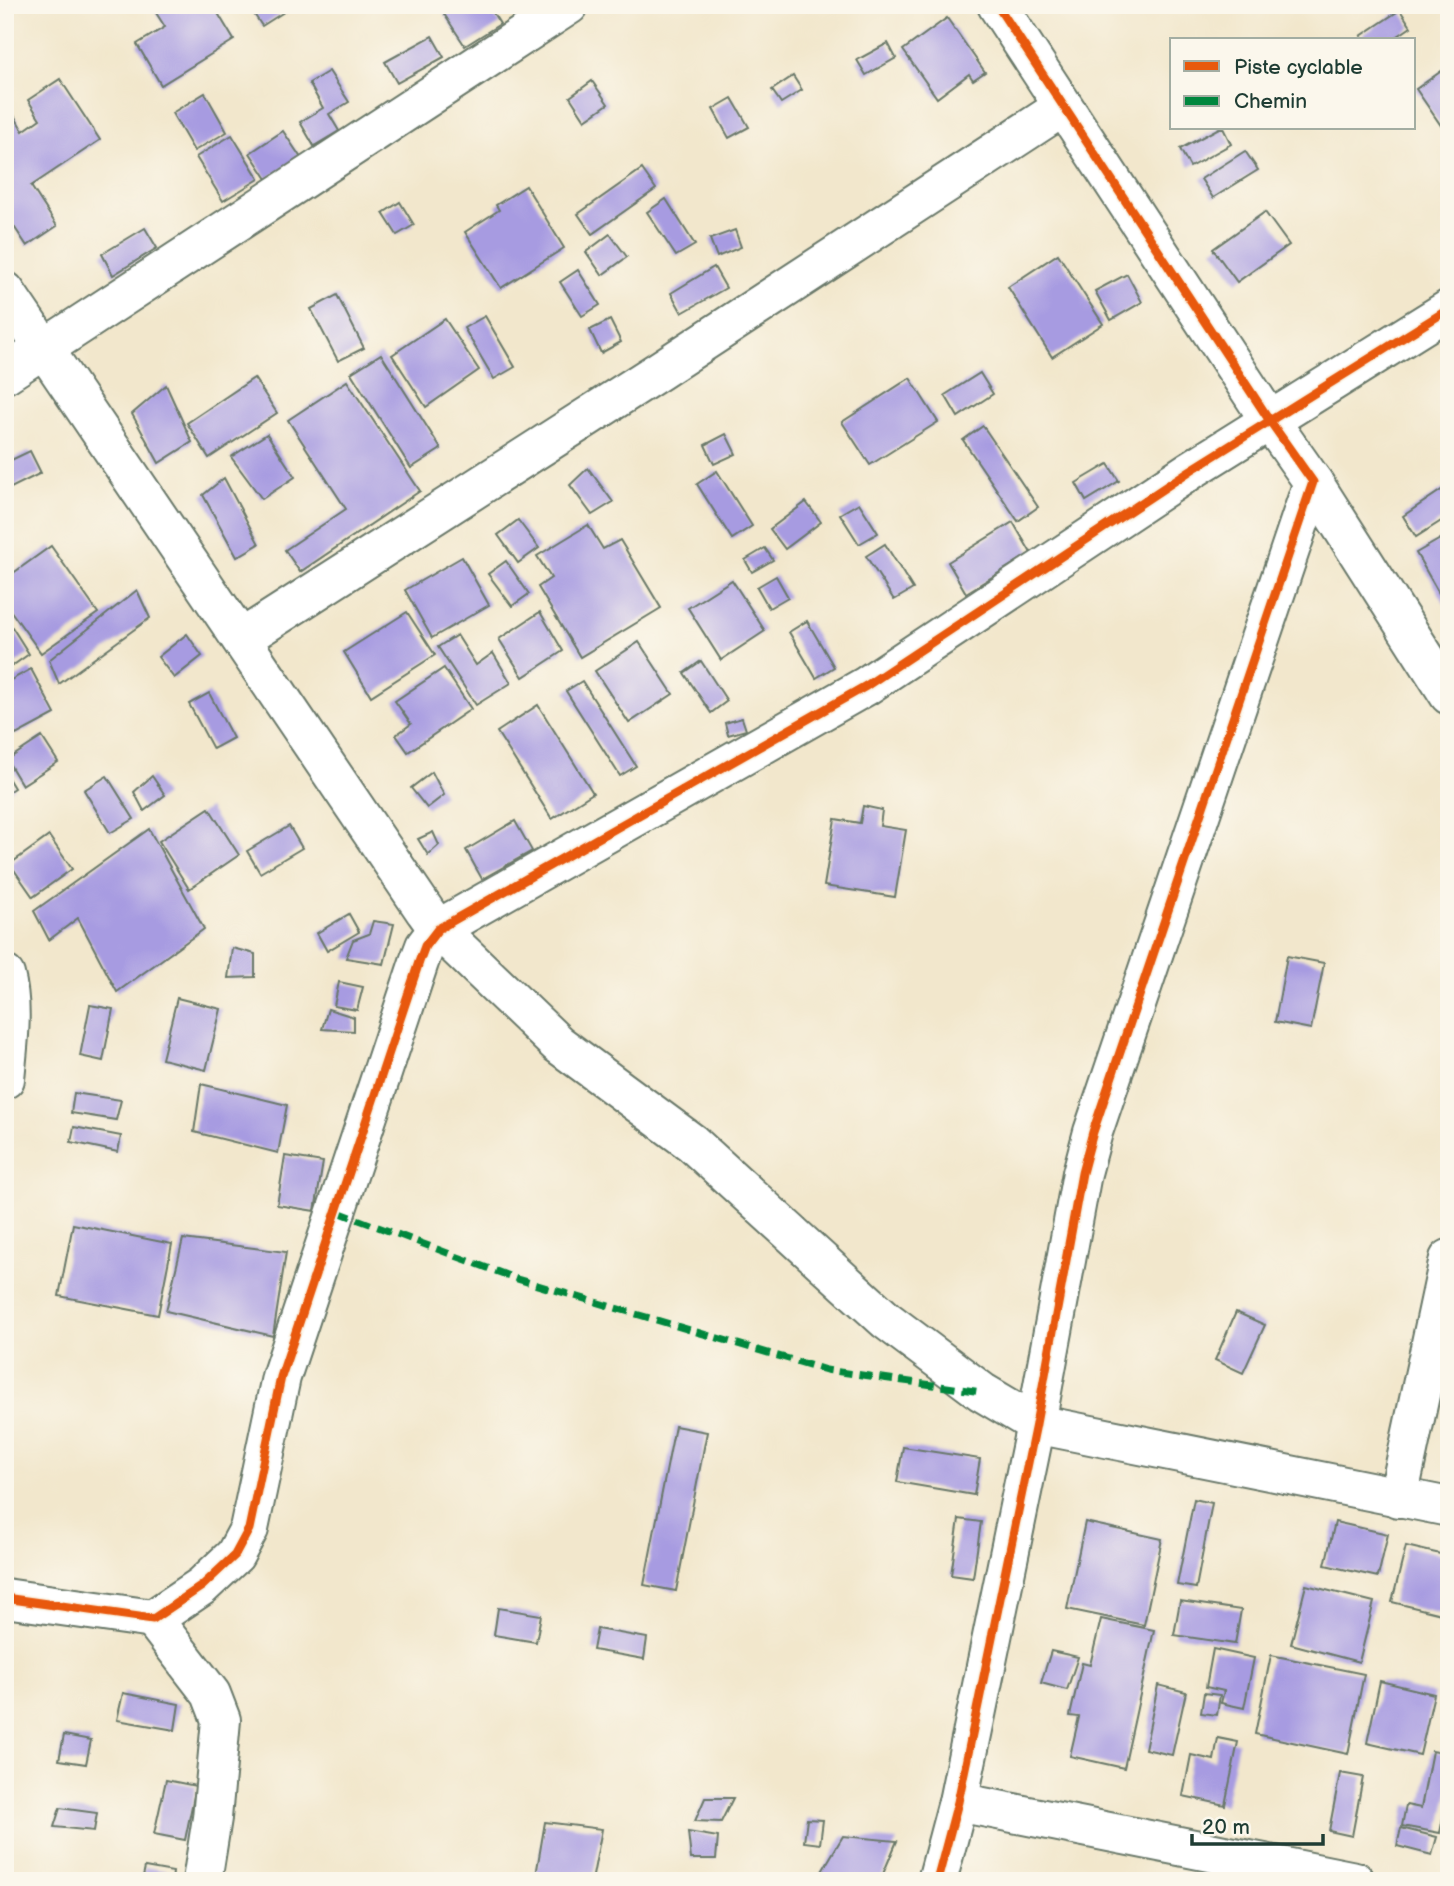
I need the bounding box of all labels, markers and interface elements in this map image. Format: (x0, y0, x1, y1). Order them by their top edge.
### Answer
legend (1170, 38, 1416, 130)
text: Piste cyclable (1234, 55, 1363, 80)
text: Chemin (1234, 89, 1307, 114)
scale bar (1192, 1802, 1323, 1846)
text: 20 m (1202, 1815, 1250, 1840)

